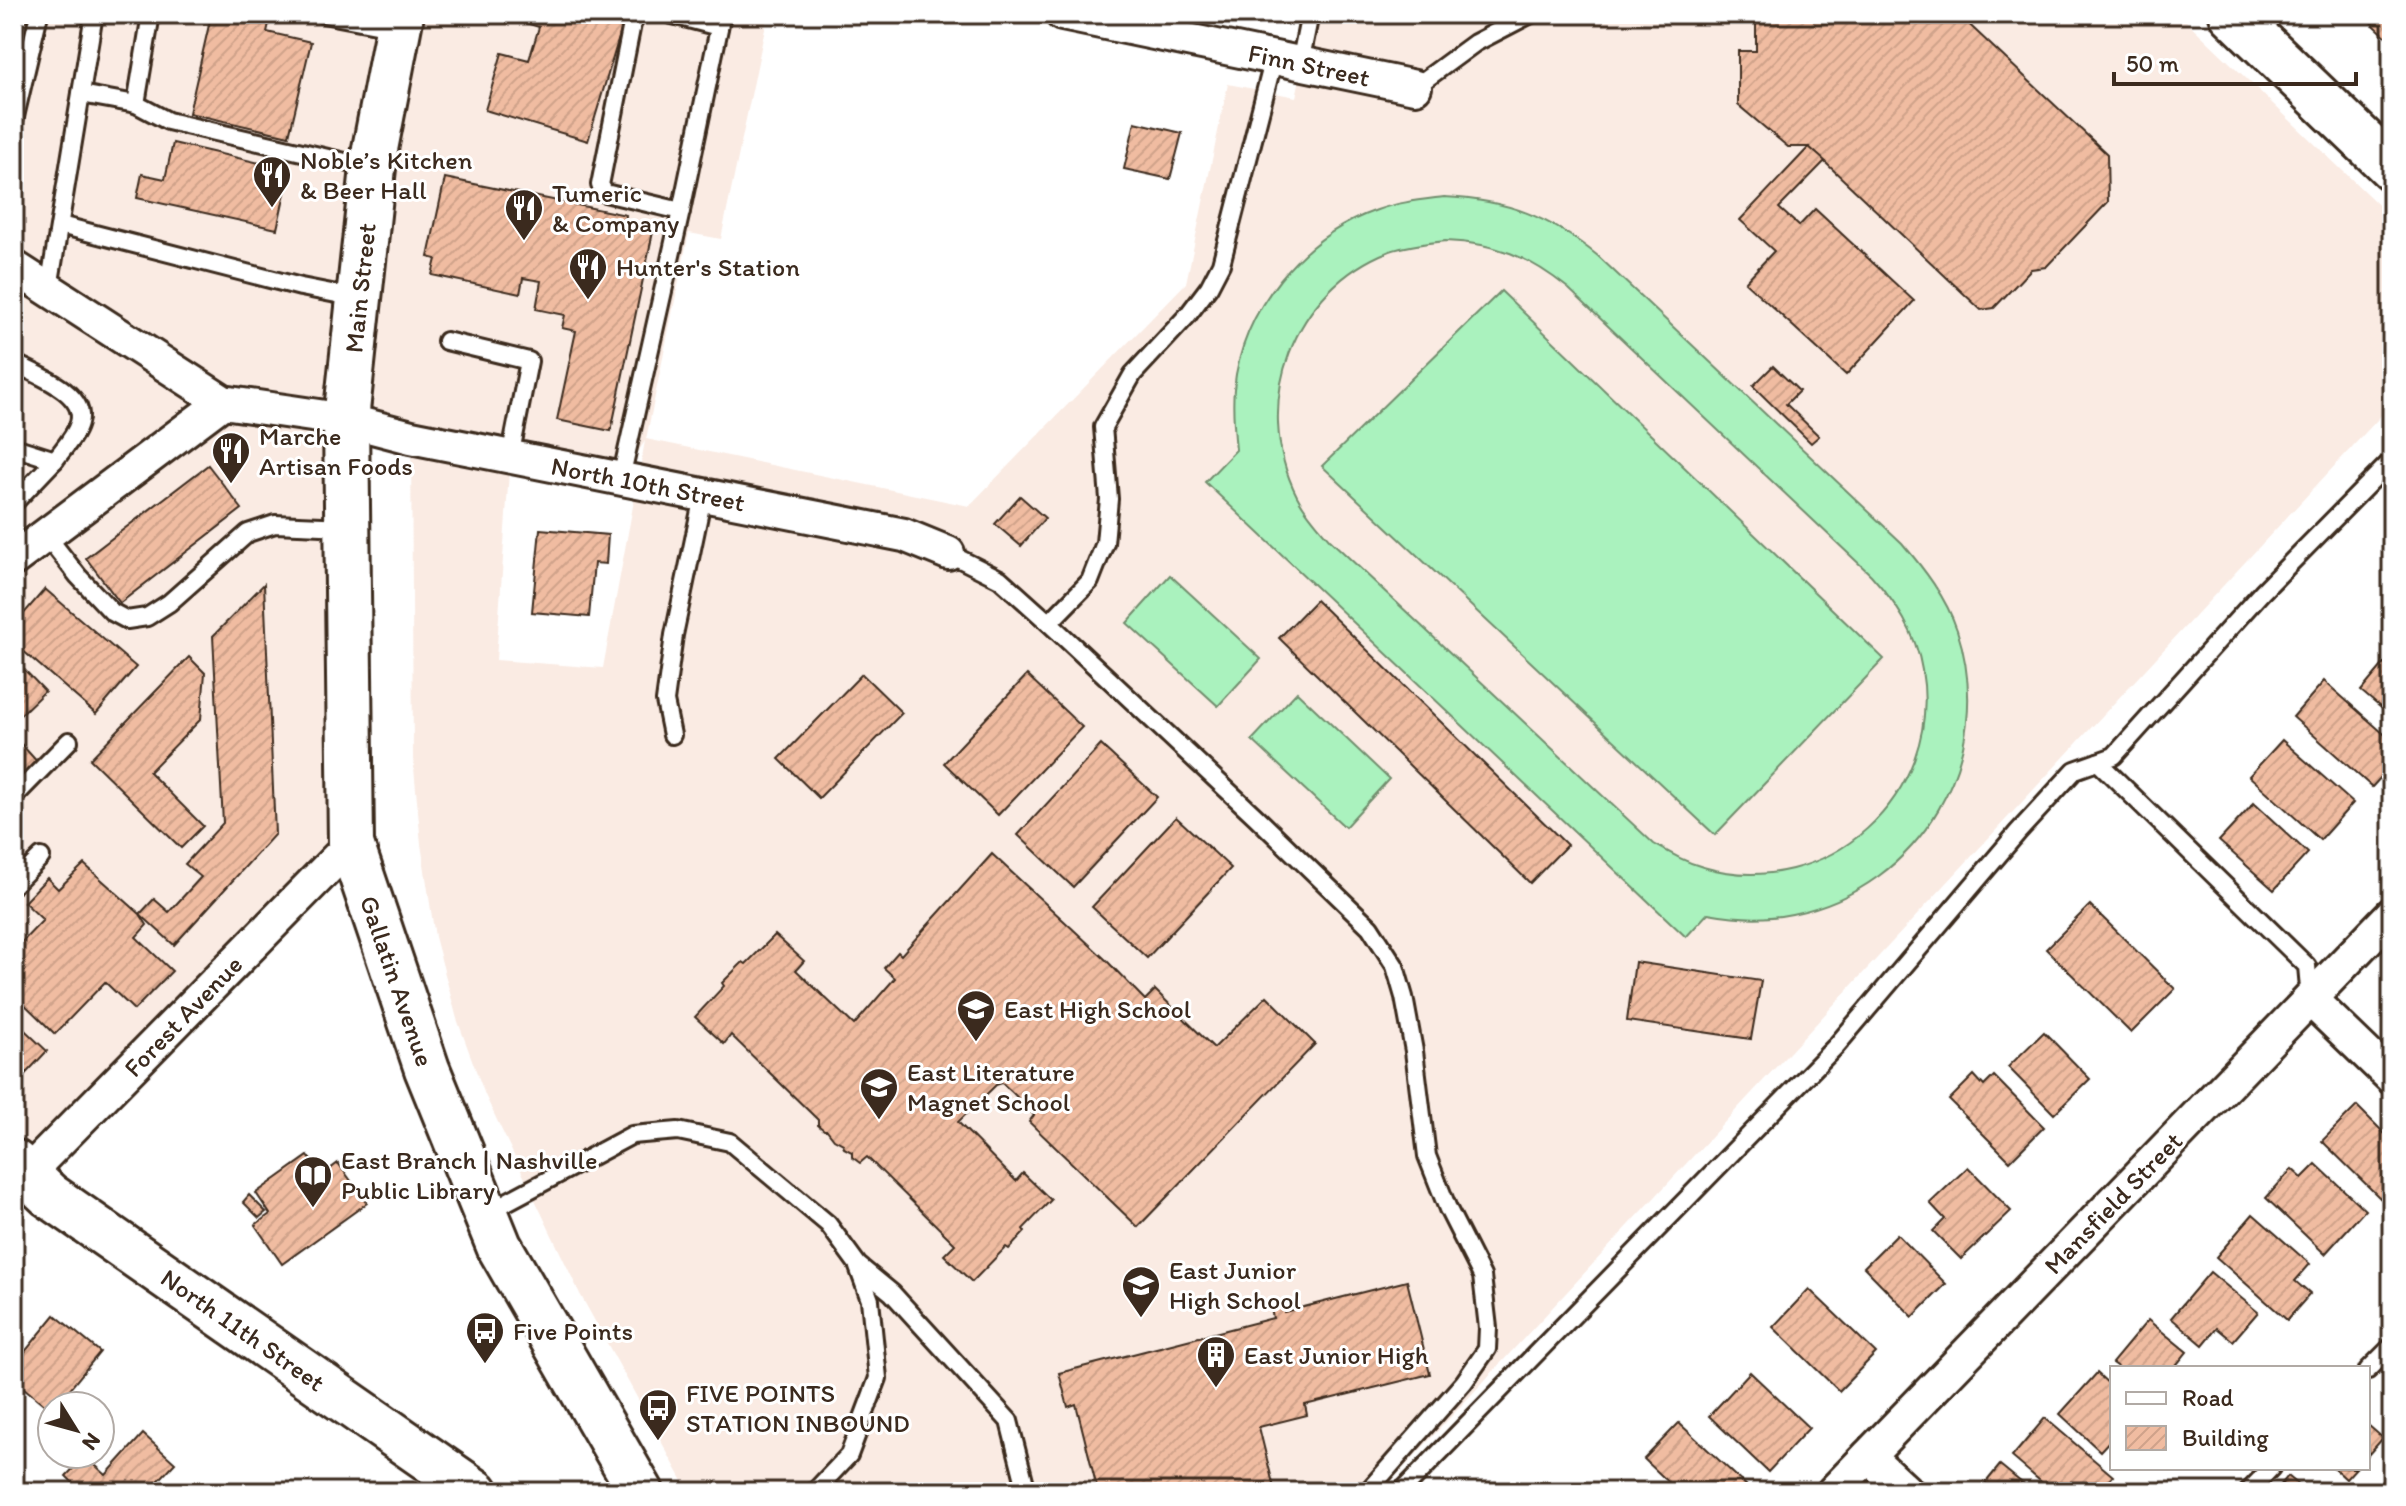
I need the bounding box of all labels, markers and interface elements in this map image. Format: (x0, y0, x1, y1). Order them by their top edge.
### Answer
scale bar (2114, 36, 2356, 86)
street label: Finn Street (1245, 37, 1373, 94)
text: 50 m (2126, 49, 2179, 78)
place label: Noble’s Kitchen & Beer Hall (300, 144, 473, 206)
restaurant icon: Noble’s Kitchen & Beer Hall (251, 154, 293, 209)
place label: Tumeric & Company (552, 177, 679, 239)
restaurant icon: Tumeric & Company (503, 187, 545, 242)
street label: Main Street (337, 221, 383, 355)
restaurant icon: Hunter's Station (567, 246, 609, 301)
place label: Hunter's Station (616, 251, 800, 283)
place label: Marche Artisan Foods (259, 420, 413, 482)
restaurant icon: Marche Artisan Foods (210, 430, 252, 485)
street label: North 10th Street (548, 450, 748, 519)
street label: Gallatin Avenue (353, 891, 441, 1071)
street label: Forest Avenue (117, 948, 249, 1084)
school or university icon: East High School (955, 988, 997, 1043)
place label: East High School (1004, 993, 1191, 1025)
place label: East Literature Magnet School (907, 1056, 1075, 1118)
school or university icon: East Literature Magnet School (858, 1066, 900, 1121)
street label: Mansfield Street (2037, 1125, 2189, 1281)
place label: East Branch | Nashville Public Library (341, 1144, 597, 1206)
library icon: East Branch | Nashville Public Library (292, 1154, 334, 1209)
place label: East Junior High School (1169, 1254, 1301, 1316)
street label: North 11th Street (155, 1262, 331, 1399)
school or university icon: East Junior High School (1120, 1264, 1162, 1319)
bus stop icon: Five Points (464, 1310, 506, 1365)
place label: Five Points (513, 1315, 633, 1347)
building icon: East Junior High (1195, 1334, 1237, 1389)
place label: East Junior High (1244, 1339, 1429, 1371)
legend (2110, 1366, 2370, 1470)
place label: FIVE POINTS STATION INBOUND (686, 1377, 910, 1439)
text: Road (2182, 1383, 2234, 1412)
bus stop icon: FIVE POINTS STATION INBOUND (637, 1387, 679, 1442)
north arrow (36, 1390, 116, 1470)
text: Building (2182, 1423, 2269, 1452)
text: N (76, 1428, 107, 1456)

